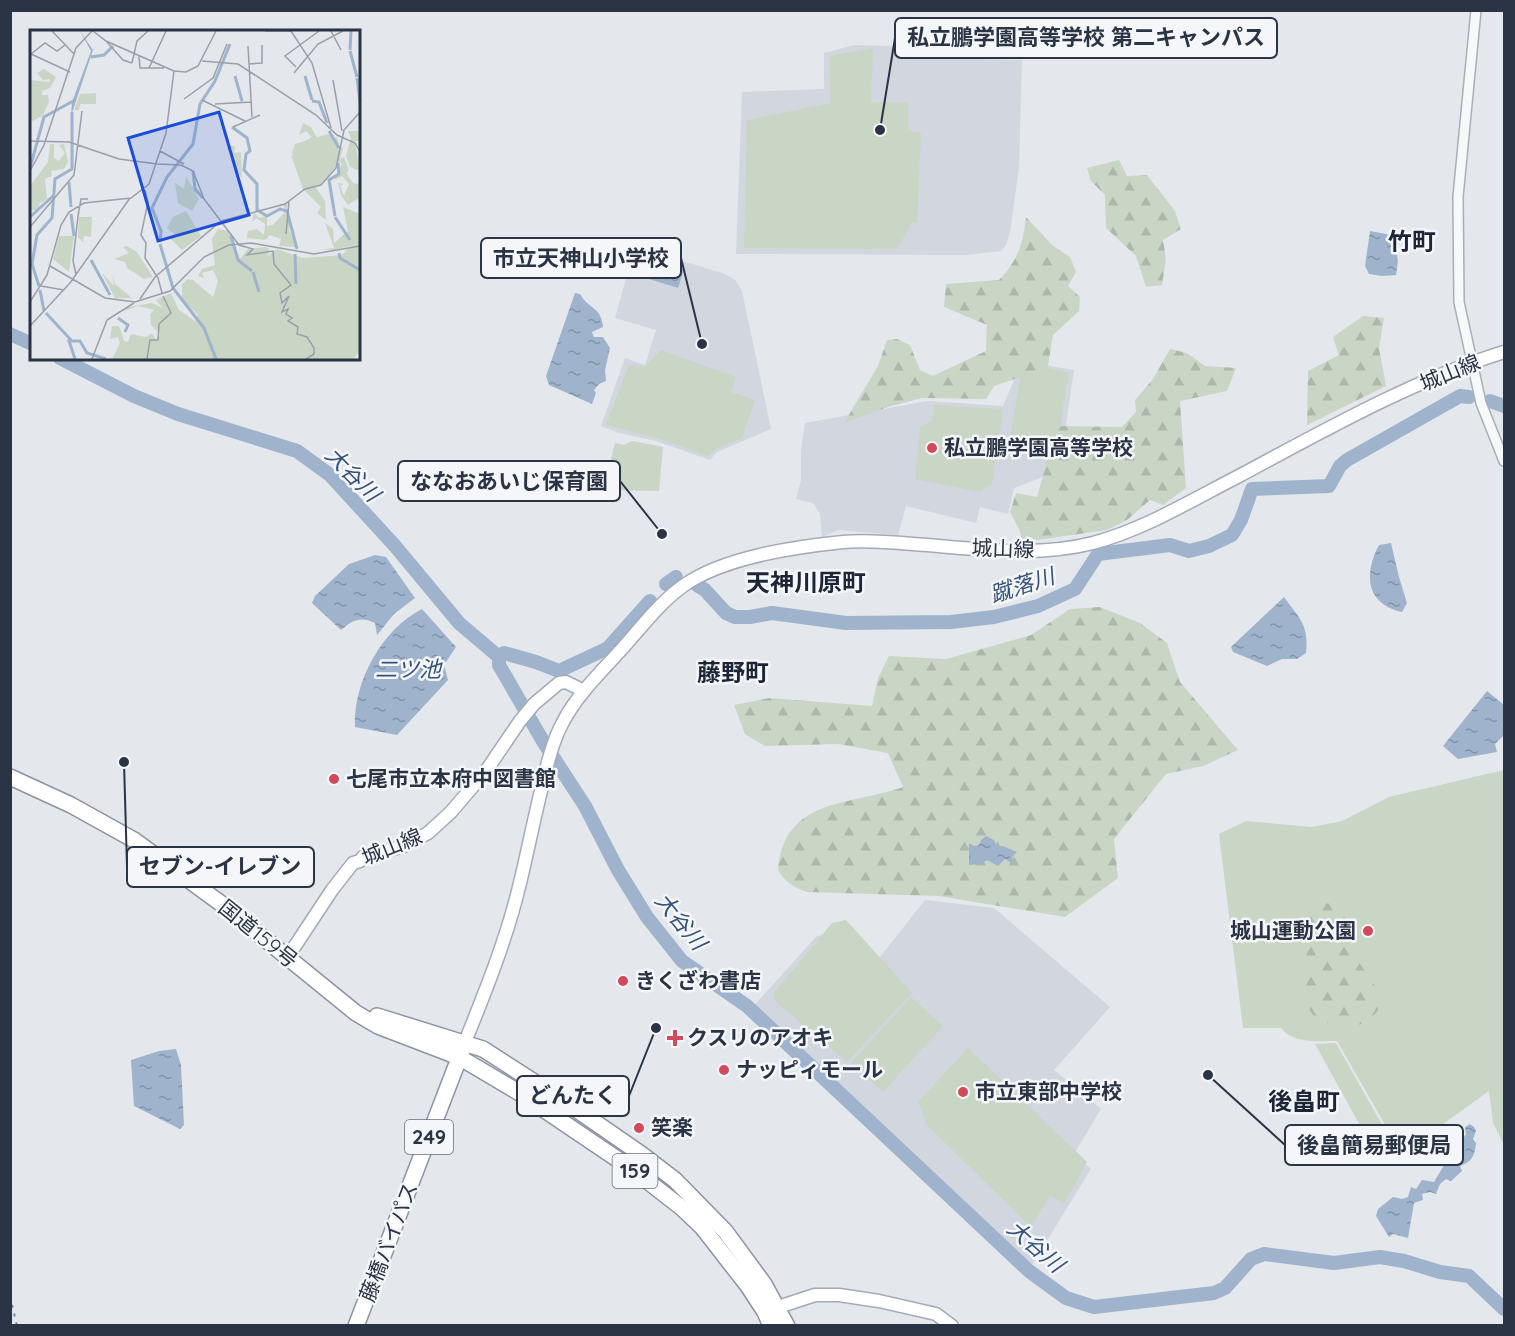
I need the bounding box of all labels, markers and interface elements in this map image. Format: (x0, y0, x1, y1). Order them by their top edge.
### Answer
callout: 私立鵬学園高等学校 第二キャンパス (895, 18, 1277, 58)
text: 私立鵬学園高等学校 第二キャンパス (907, 23, 1265, 51)
inset map (30, 30, 360, 360)
district label: 竹町 (1388, 226, 1436, 256)
callout: 市立天神山小学校 (481, 238, 681, 278)
text: 市立天神山小学校 (493, 244, 669, 272)
street label: 城山線 (1416, 348, 1484, 396)
place label: 私立鵬学園高等学校 (944, 434, 1133, 460)
water label: 大谷川 (320, 441, 388, 509)
marker: 私立鵬学園高等学校 (925, 441, 939, 455)
callout: ななおあいじ保育園 (398, 461, 620, 501)
text: ななおあいじ保育園 (410, 467, 608, 495)
street label: 城山線 (971, 534, 1035, 562)
water label: 蹴落川 (986, 561, 1060, 609)
district label: 天神川原町 (746, 567, 866, 597)
water label: 二ツ池 (375, 655, 443, 683)
district label: 藤野町 (697, 657, 769, 687)
place label: 七尾市立本府中図書館 (346, 765, 556, 791)
marker: 七尾市立本府中図書館 (327, 772, 341, 786)
street label: 城山線 (358, 822, 426, 870)
callout: セブン-イレブン (127, 847, 314, 887)
text: セブン-イレブン (139, 852, 301, 880)
water label: 大谷川 (649, 887, 714, 957)
street label: 国道159号 (214, 894, 303, 973)
place label: 城山運動公園 (1230, 917, 1356, 943)
marker: 城山運動公園 (1361, 924, 1375, 938)
place label: きくざわ書店 (635, 967, 761, 993)
marker: きくざわ書店 (616, 974, 630, 988)
place label: クスリのアオキ (687, 1024, 833, 1050)
marker: クスリのアオキ (668, 1031, 682, 1045)
place label: ナッピィモール (736, 1056, 883, 1082)
marker: ナッピィモール (717, 1063, 731, 1077)
callout: どんたく (517, 1076, 629, 1116)
place label: 市立東部中学校 (975, 1078, 1122, 1104)
text: どんたく (529, 1081, 617, 1109)
marker: 市立東部中学校 (956, 1085, 970, 1099)
district label: 後畠町 (1268, 1086, 1340, 1116)
place label: 笑楽 (651, 1114, 693, 1140)
road number: 249 (405, 1120, 453, 1154)
marker: 笑楽 (632, 1121, 646, 1135)
callout: 後畠簡易郵便局 (1285, 1125, 1463, 1165)
text: 後畠簡易郵便局 (1297, 1131, 1451, 1159)
road number: 159 (612, 1154, 658, 1188)
street label: 藤橋バイパス (353, 1178, 423, 1305)
water label: 大谷川 (1002, 1214, 1072, 1280)

